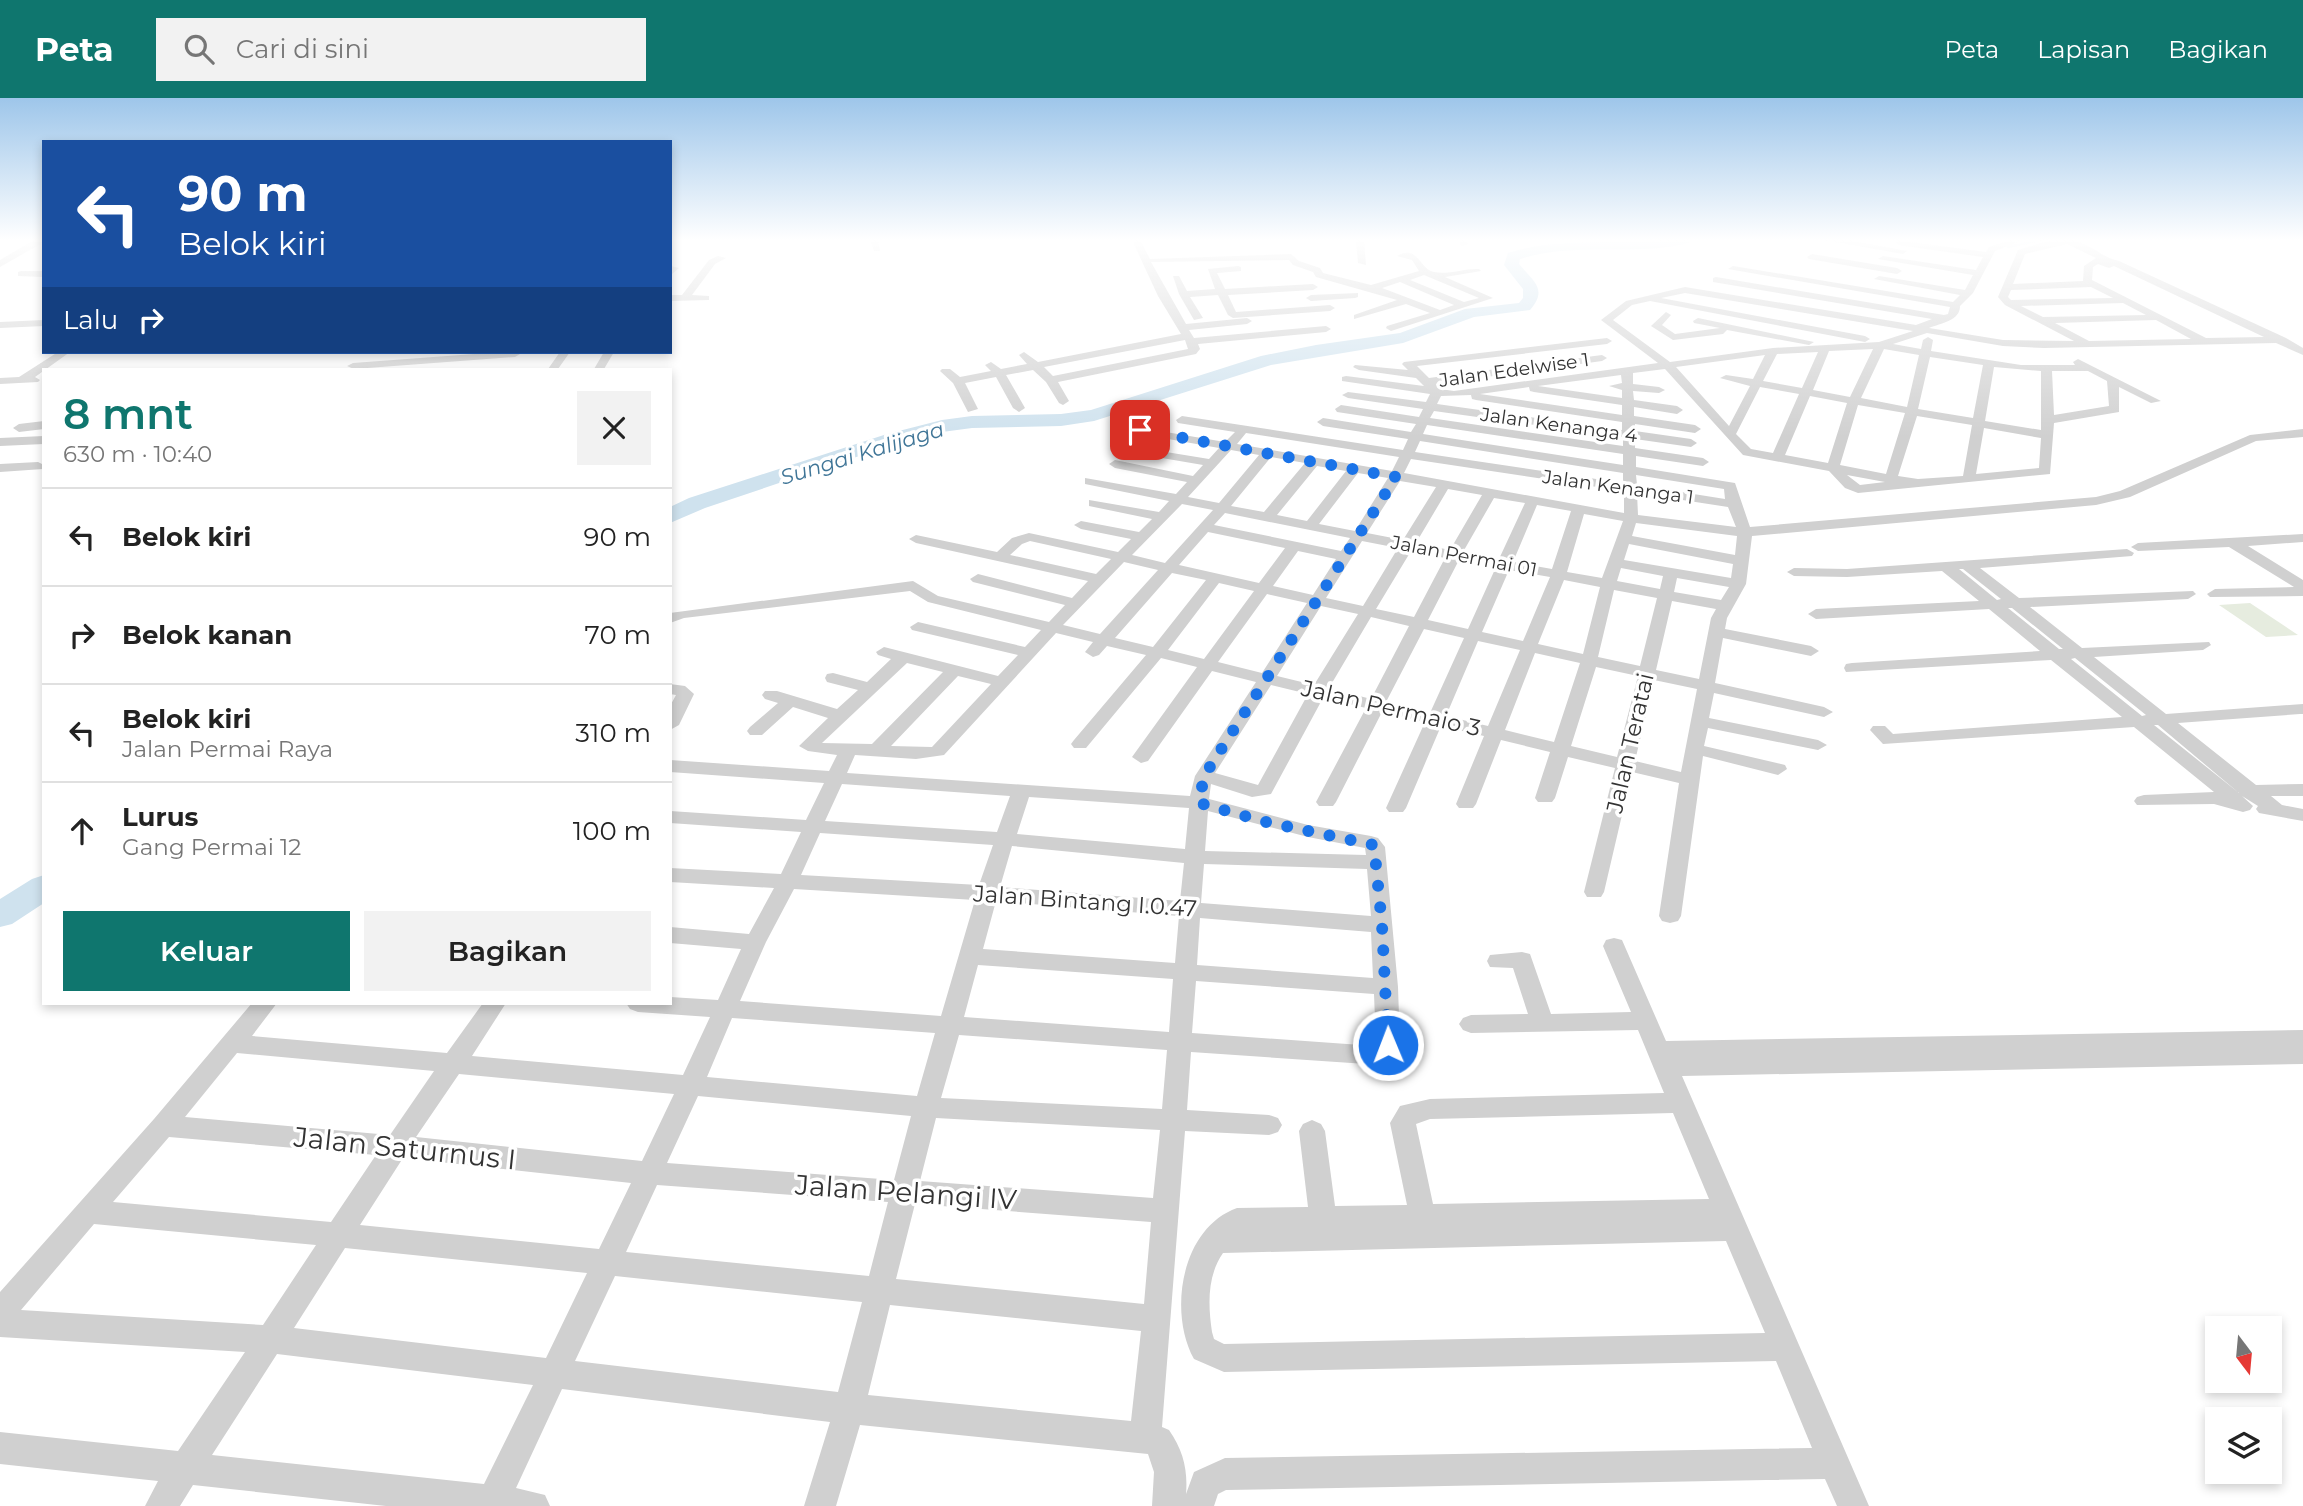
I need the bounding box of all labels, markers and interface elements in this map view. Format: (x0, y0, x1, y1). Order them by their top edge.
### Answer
search box (156, 18, 646, 81)
text: Peta (35, 29, 114, 69)
icon: search (180, 30, 218, 68)
text: Cari di sini (236, 33, 369, 65)
text: Peta (1944, 35, 1999, 64)
text: Lapisan (2037, 35, 2130, 64)
text: Bagikan (2168, 35, 2268, 64)
text: 90 m (178, 164, 308, 223)
icon: left (63, 168, 154, 259)
text: Belok kiri (178, 224, 327, 263)
icon: right (132, 301, 170, 339)
text: Lalu (63, 304, 118, 336)
street label: Jalan Edelwise 1 (1436, 348, 1591, 392)
text: 8 mnt (63, 388, 193, 440)
button: close (577, 391, 651, 465)
pin (1110, 400, 1170, 460)
street label: Jalan Kenanga 4 (1478, 402, 1639, 447)
icon: arrive (1121, 411, 1159, 449)
water label: Sungai Kalijaga (777, 416, 947, 490)
text: 630 m · 10:40 (63, 440, 212, 468)
street label: Jalan Kenanga 1 (1540, 465, 1695, 509)
icon: left (63, 518, 101, 556)
text: Belok kiri (122, 521, 251, 553)
text: 90 m (584, 521, 651, 553)
street label: Jalan Permai 01 (1388, 530, 1539, 581)
icon: right (63, 616, 101, 654)
text: Belok kanan (122, 619, 292, 651)
text: 70 m (585, 619, 651, 651)
street label: Jalan Teratai (1600, 670, 1660, 817)
street label: Jalan Permaio 3 (1298, 674, 1483, 742)
text: Belok kiri (122, 703, 251, 735)
icon: left (63, 714, 101, 752)
text: 310 m (575, 717, 651, 749)
text: Jalan Permai Raya (122, 735, 333, 763)
text: Lurus (122, 801, 198, 833)
icon: ahead (63, 812, 101, 850)
text: 100 m (573, 815, 651, 847)
text: Gang Permai 12 (122, 833, 301, 861)
street label: Jalan Bintang I.0.47 (971, 879, 1198, 923)
button: Keluar (63, 911, 350, 991)
button: Bagikan (364, 911, 651, 991)
position arrow (1351, 1008, 1425, 1082)
street label: Jalan Saturnus I (291, 1119, 518, 1177)
street label: Jalan Pelangi IV (793, 1167, 1018, 1217)
north arrow (2205, 1316, 2282, 1393)
map controls (2205, 1316, 2282, 1484)
button: layers (2205, 1407, 2282, 1484)

